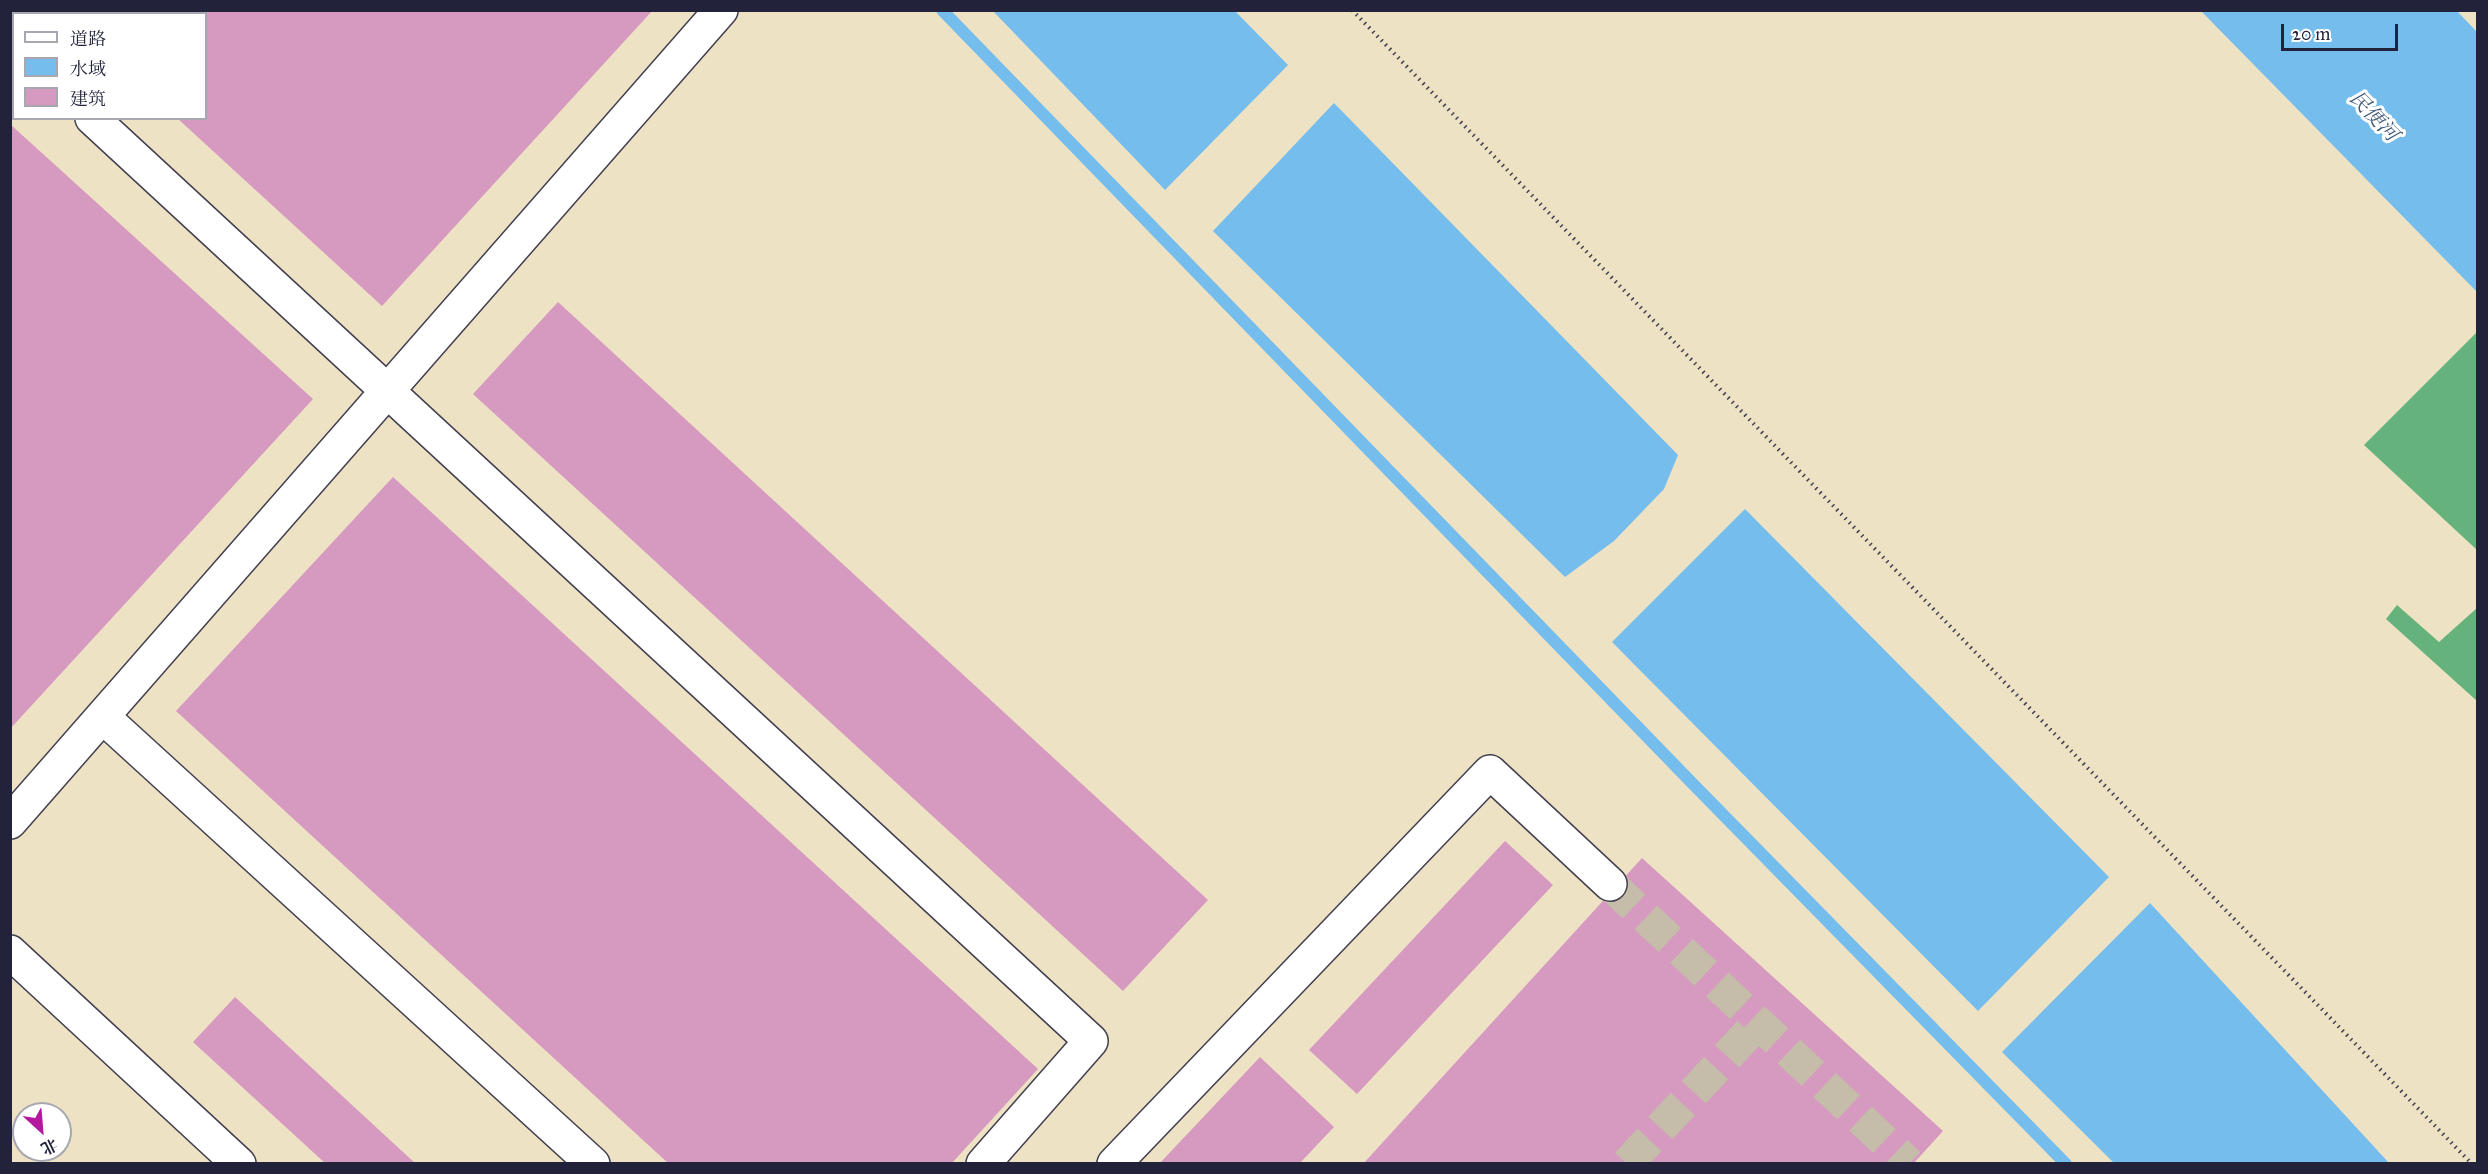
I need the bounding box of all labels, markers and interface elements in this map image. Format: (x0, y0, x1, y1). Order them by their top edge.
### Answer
legend (12, 12, 207, 120)
scale bar (2284, 12, 2401, 50)
text: 20 m (2292, 23, 2330, 45)
text: 道路 (70, 28, 106, 50)
text: 水域 (70, 58, 106, 80)
water label: 民便河 (2344, 87, 2402, 147)
text: 建筑 (70, 88, 106, 110)
north arrow (12, 1102, 72, 1162)
text: 北 (38, 1135, 61, 1159)

